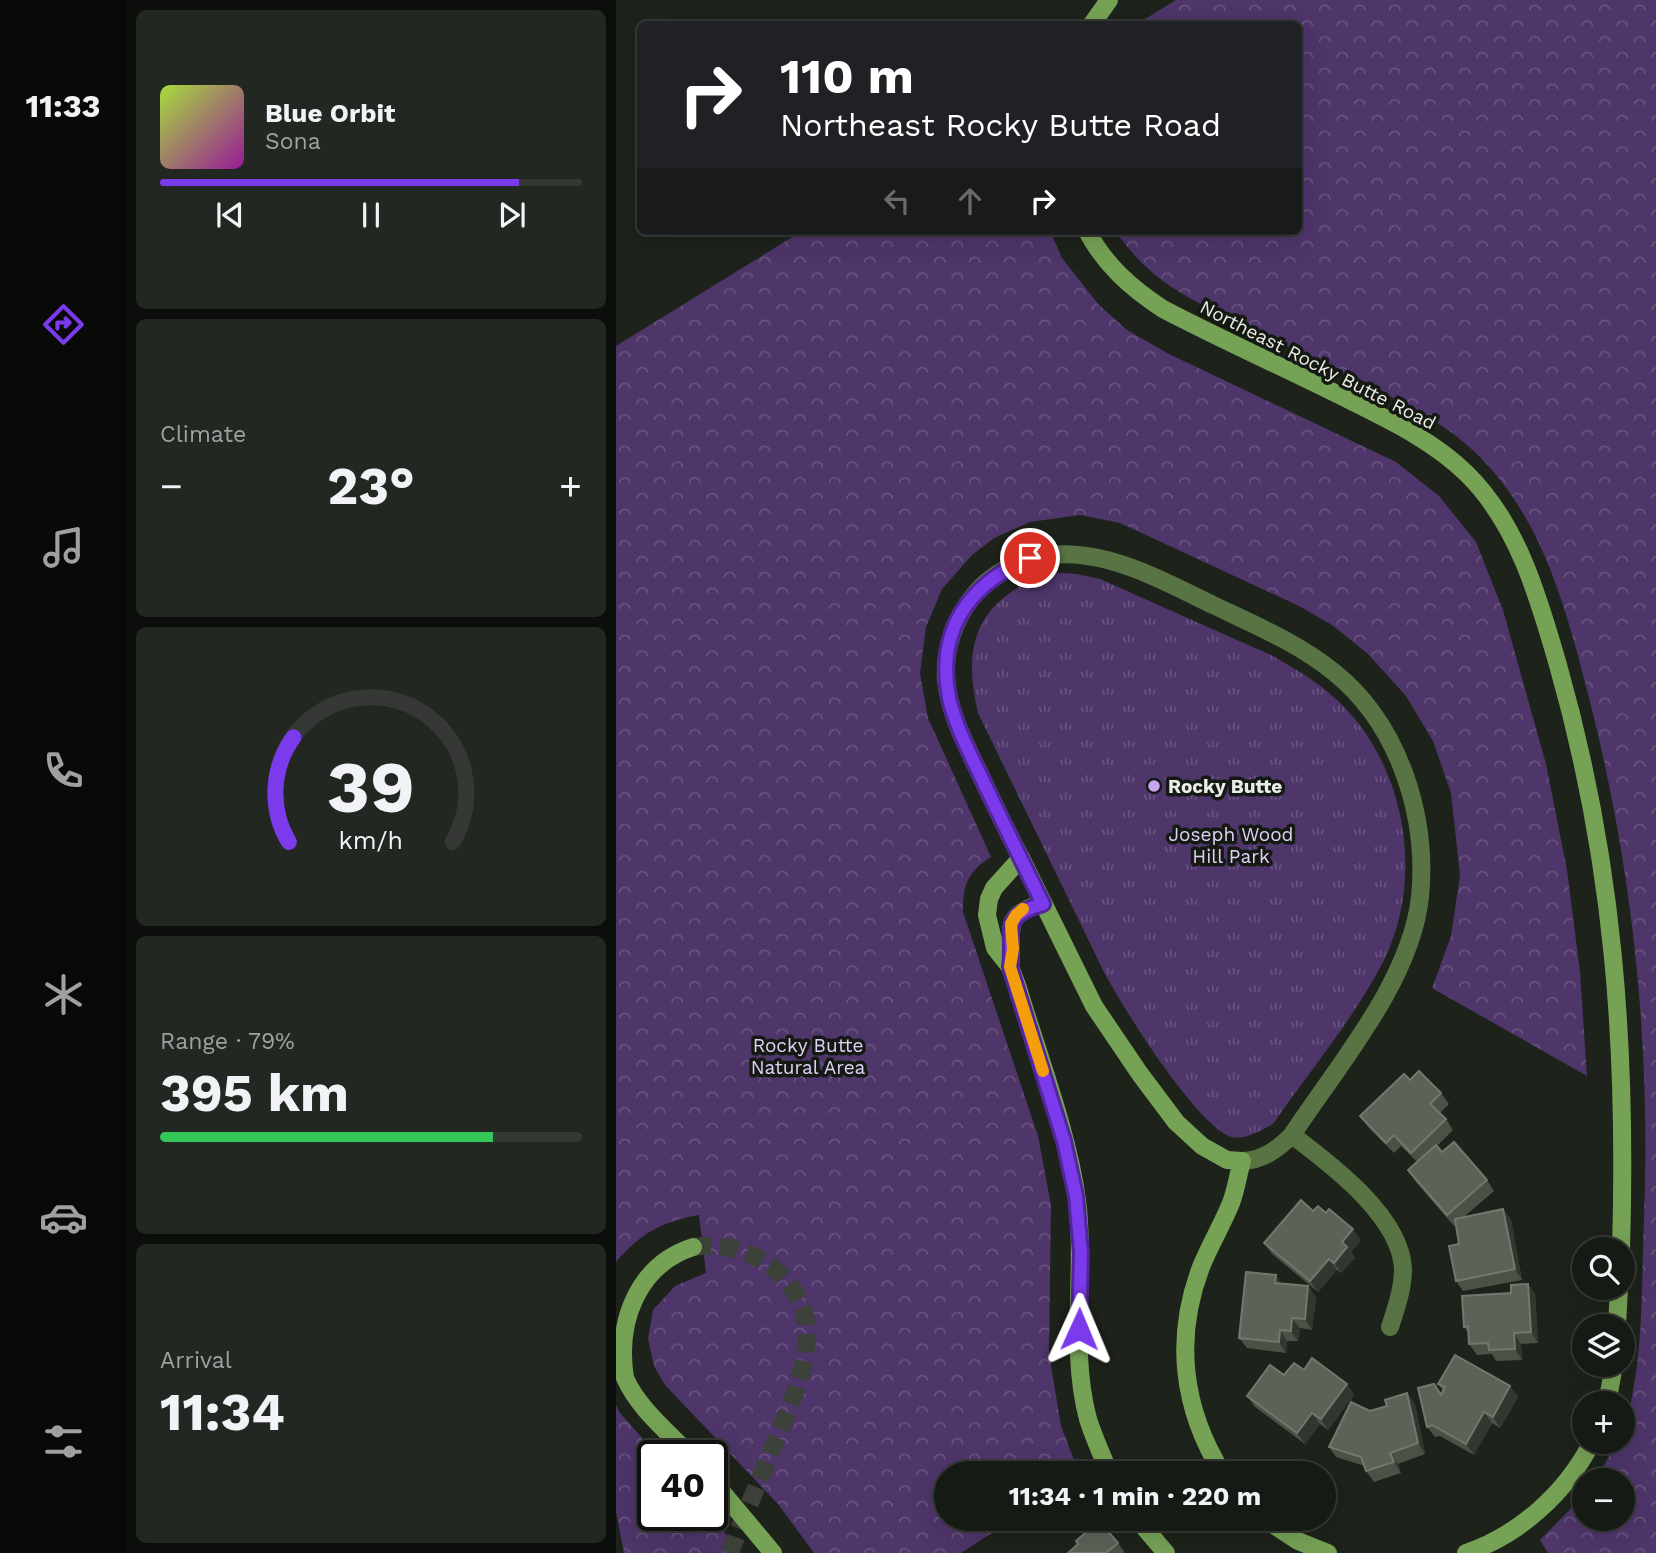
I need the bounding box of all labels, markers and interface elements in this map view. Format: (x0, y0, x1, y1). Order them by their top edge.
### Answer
text: 110 m (780, 47, 914, 105)
icon: right (665, 49, 756, 140)
text: 11:33 (25, 87, 101, 125)
text: Blue Orbit (265, 98, 395, 128)
text: Northeast Rocky Butte Road (780, 106, 1221, 144)
text: Sona (265, 128, 321, 155)
icon: left (878, 182, 916, 220)
icon: ahead (951, 182, 989, 220)
icon: right (1024, 182, 1062, 220)
icon: previous (211, 196, 249, 234)
icon: pause (352, 196, 390, 234)
icon: next (493, 196, 531, 234)
street label: Northeast Rocky Butte Road (1196, 295, 1440, 435)
icon: directions (39, 300, 88, 349)
text: Climate (160, 421, 246, 448)
text: 23° (327, 456, 415, 517)
text: − (160, 464, 183, 508)
text: + (559, 464, 582, 508)
icon: music (39, 523, 88, 572)
pin (1000, 528, 1060, 588)
icon: arrive (1011, 539, 1049, 577)
text: 39 (327, 745, 415, 831)
icon: phone (39, 746, 88, 795)
place label: Rocky Butte (1168, 775, 1282, 798)
marker: Rocky Butte (1146, 778, 1162, 794)
park label: Joseph Wood Hill Park (1168, 823, 1294, 868)
text: km/h (339, 826, 403, 855)
icon: climate (39, 970, 88, 1019)
text: Range · 79% (160, 1028, 295, 1055)
park label: Rocky Butte Natural Area (751, 1034, 866, 1079)
text: 395 km (160, 1063, 349, 1124)
icon: car (39, 1193, 88, 1242)
map controls (1572, 1237, 1635, 1531)
button: search (1572, 1237, 1635, 1300)
position arrow (1042, 1292, 1116, 1366)
button: layers (1572, 1314, 1635, 1377)
text: Arrival (160, 1347, 232, 1374)
text: 11:34 (160, 1382, 285, 1443)
button: + (1572, 1391, 1635, 1454)
icon: filters (39, 1417, 88, 1466)
speed limit sign: 40 (637, 1440, 728, 1531)
button: − (1572, 1468, 1635, 1531)
text: 11:34 · 1 min · 220 m (1009, 1481, 1261, 1511)

